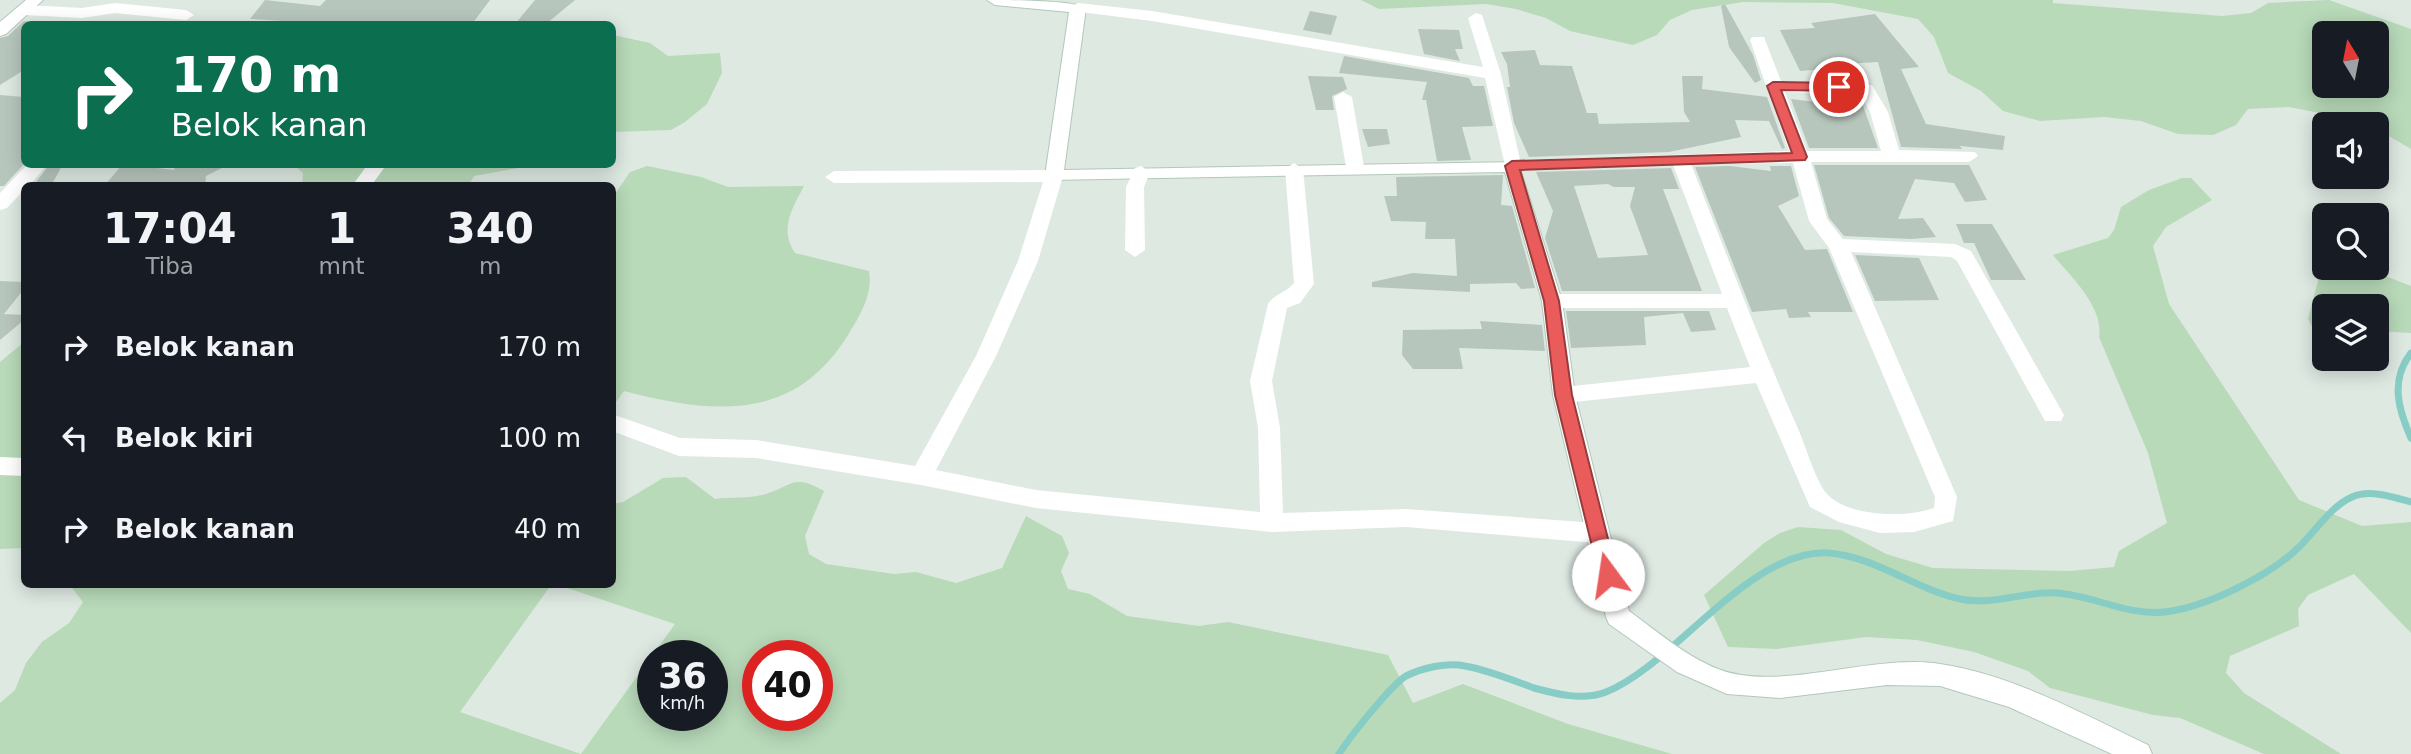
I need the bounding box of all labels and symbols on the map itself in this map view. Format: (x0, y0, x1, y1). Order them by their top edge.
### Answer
north arrow (2312, 21, 2389, 98)
pin (1809, 57, 1869, 117)
position arrow (1571, 538, 1645, 612)
speed limit sign: 40 (742, 640, 833, 731)

